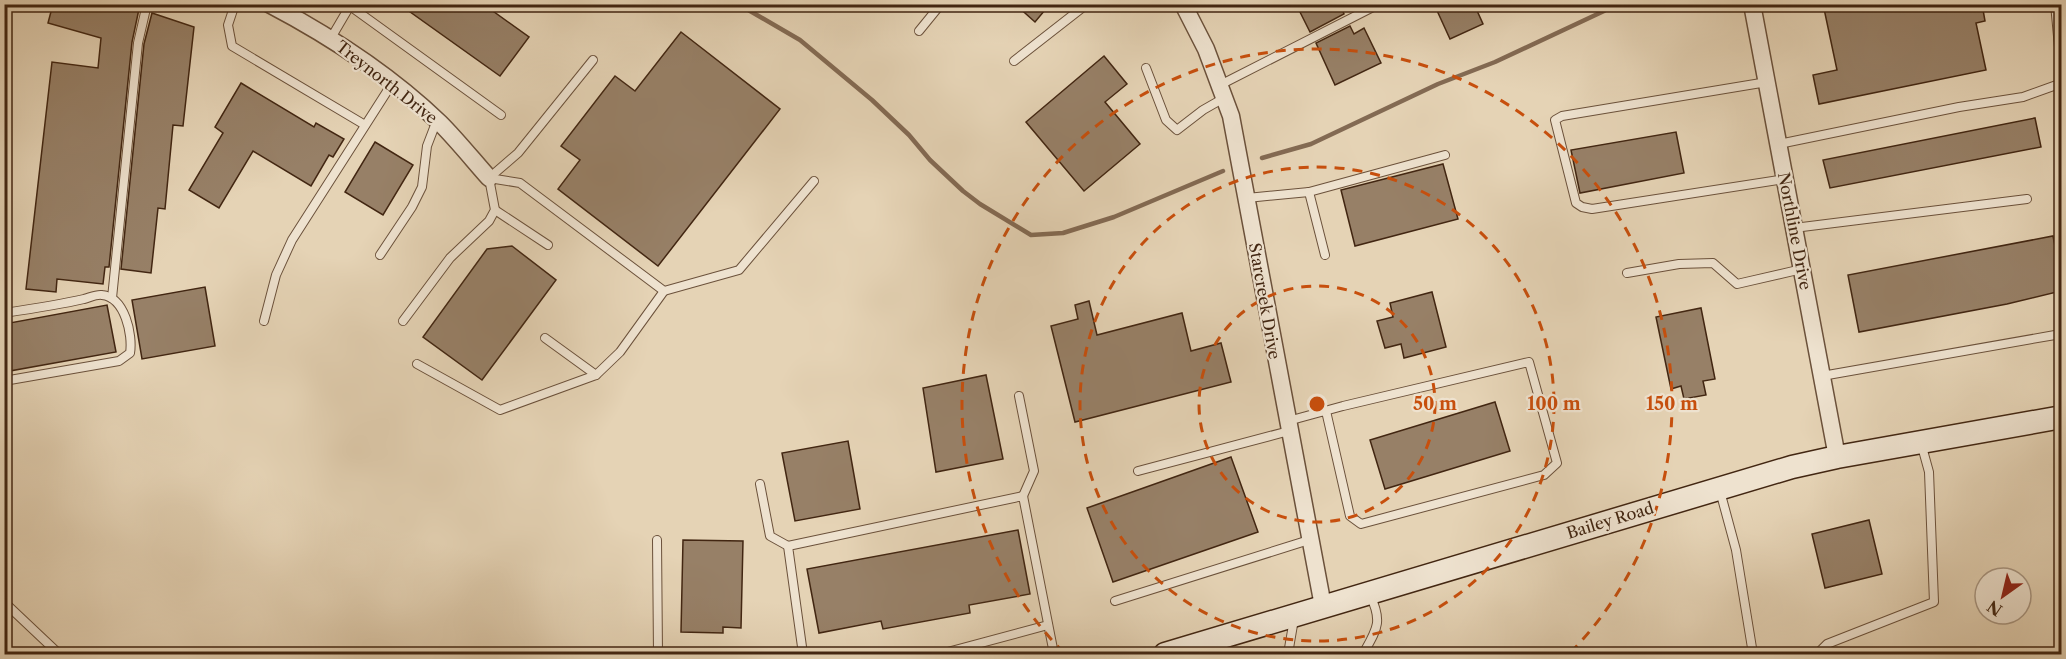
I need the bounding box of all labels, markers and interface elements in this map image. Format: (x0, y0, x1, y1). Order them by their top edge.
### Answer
street label: Treynorth Drive (332, 36, 442, 128)
street label: Northline Drive (1774, 170, 1816, 292)
street label: Starcreek Drive (1245, 241, 1285, 361)
text: 50 m (1413, 393, 1457, 415)
text: 100 m (1527, 393, 1581, 415)
text: 150 m (1646, 393, 1698, 415)
centre of rings (1307, 394, 1327, 414)
street label: Bailey Road (1564, 497, 1656, 543)
north arrow (1973, 566, 2033, 626)
text: N (1983, 596, 2006, 621)

